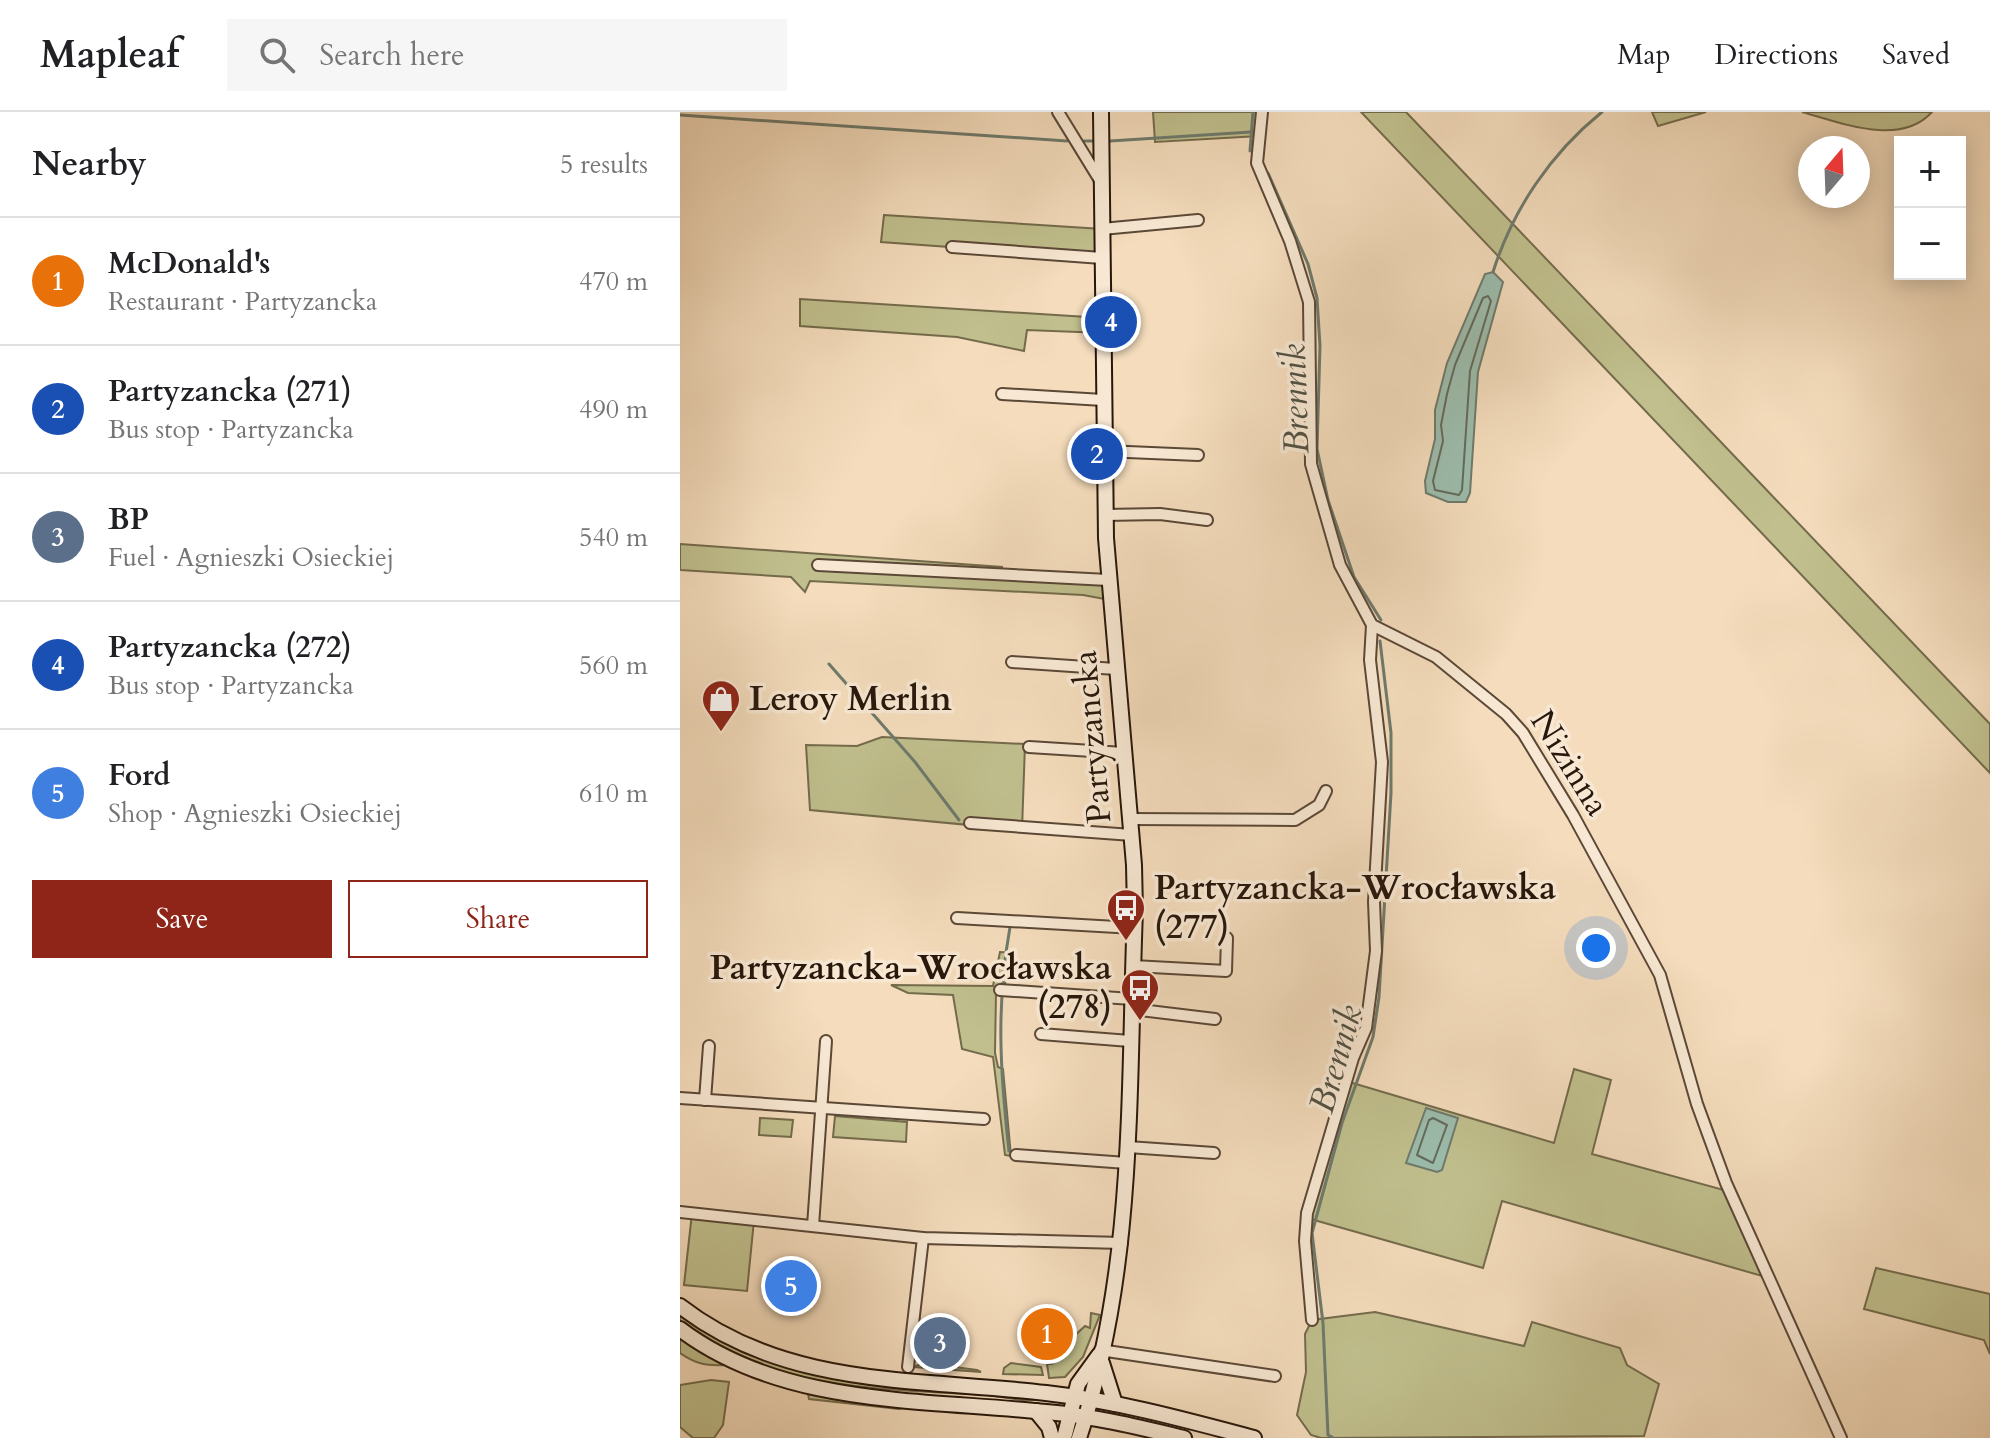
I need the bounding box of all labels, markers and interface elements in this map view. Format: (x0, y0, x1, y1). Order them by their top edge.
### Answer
search box (227, 19, 787, 91)
text: Mapleaf (40, 29, 179, 81)
icon: search (255, 33, 299, 77)
text: Search here (319, 35, 465, 76)
text: Map (1617, 36, 1671, 74)
text: Directions (1715, 36, 1838, 74)
text: Saved (1882, 36, 1950, 74)
north arrow (1798, 136, 1870, 208)
map controls (1894, 136, 1966, 280)
button: + (1894, 136, 1966, 208)
text: Nearby (32, 141, 147, 187)
text: 5 results (560, 147, 648, 182)
button: − (1894, 208, 1966, 280)
text: McDonald's (108, 243, 270, 284)
text: 1 (51, 264, 65, 299)
text: 470 m (579, 264, 648, 299)
text: Restaurant · Partyzancka (108, 284, 377, 319)
pin: 4 (1085, 292, 1137, 352)
water label: Brennik (1269, 343, 1321, 455)
text: Partyzancka (271) (108, 371, 352, 412)
text: 2 (51, 392, 65, 427)
text: 490 m (579, 392, 648, 427)
text: Bus stop · Partyzancka (108, 412, 354, 447)
pin: 2 (1071, 424, 1123, 484)
text: BP (108, 499, 149, 540)
text: 3 (51, 520, 65, 555)
text: 540 m (579, 520, 648, 555)
text: Fuel · Agnieszki Osieckiej (108, 540, 394, 575)
text: Partyzancka (272) (108, 627, 352, 668)
text: 4 (51, 648, 65, 683)
text: 560 m (579, 648, 648, 683)
street label: Partyzancka (1062, 648, 1122, 825)
text: Bus stop · Partyzancka (108, 668, 354, 703)
place label: Leroy Merlin (749, 676, 952, 722)
shop icon: Leroy Merlin (700, 678, 742, 733)
street label: Nizinna (1520, 701, 1621, 825)
text: Ford (108, 755, 170, 796)
text: 5 (51, 776, 65, 811)
text: 610 m (579, 776, 648, 811)
text: Shop · Agnieszki Osieckiej (108, 796, 402, 831)
place label: Partyzancka-Wrocławska (277) (1154, 865, 1556, 950)
button: Save (32, 880, 332, 958)
button: Share (348, 880, 648, 958)
bus stop icon: Partyzancka-Wrocławska (277) (1105, 887, 1147, 942)
your location (1576, 928, 1616, 968)
place label: Partyzancka-Wrocławska (278) (710, 945, 1112, 1030)
bus stop icon: Partyzancka-Wrocławska (278) (1119, 967, 1161, 1022)
water label: Brennik (1297, 999, 1375, 1119)
pin: 5 (765, 1256, 817, 1316)
pin: 1 (1021, 1304, 1073, 1364)
pin: 3 (914, 1313, 966, 1373)

